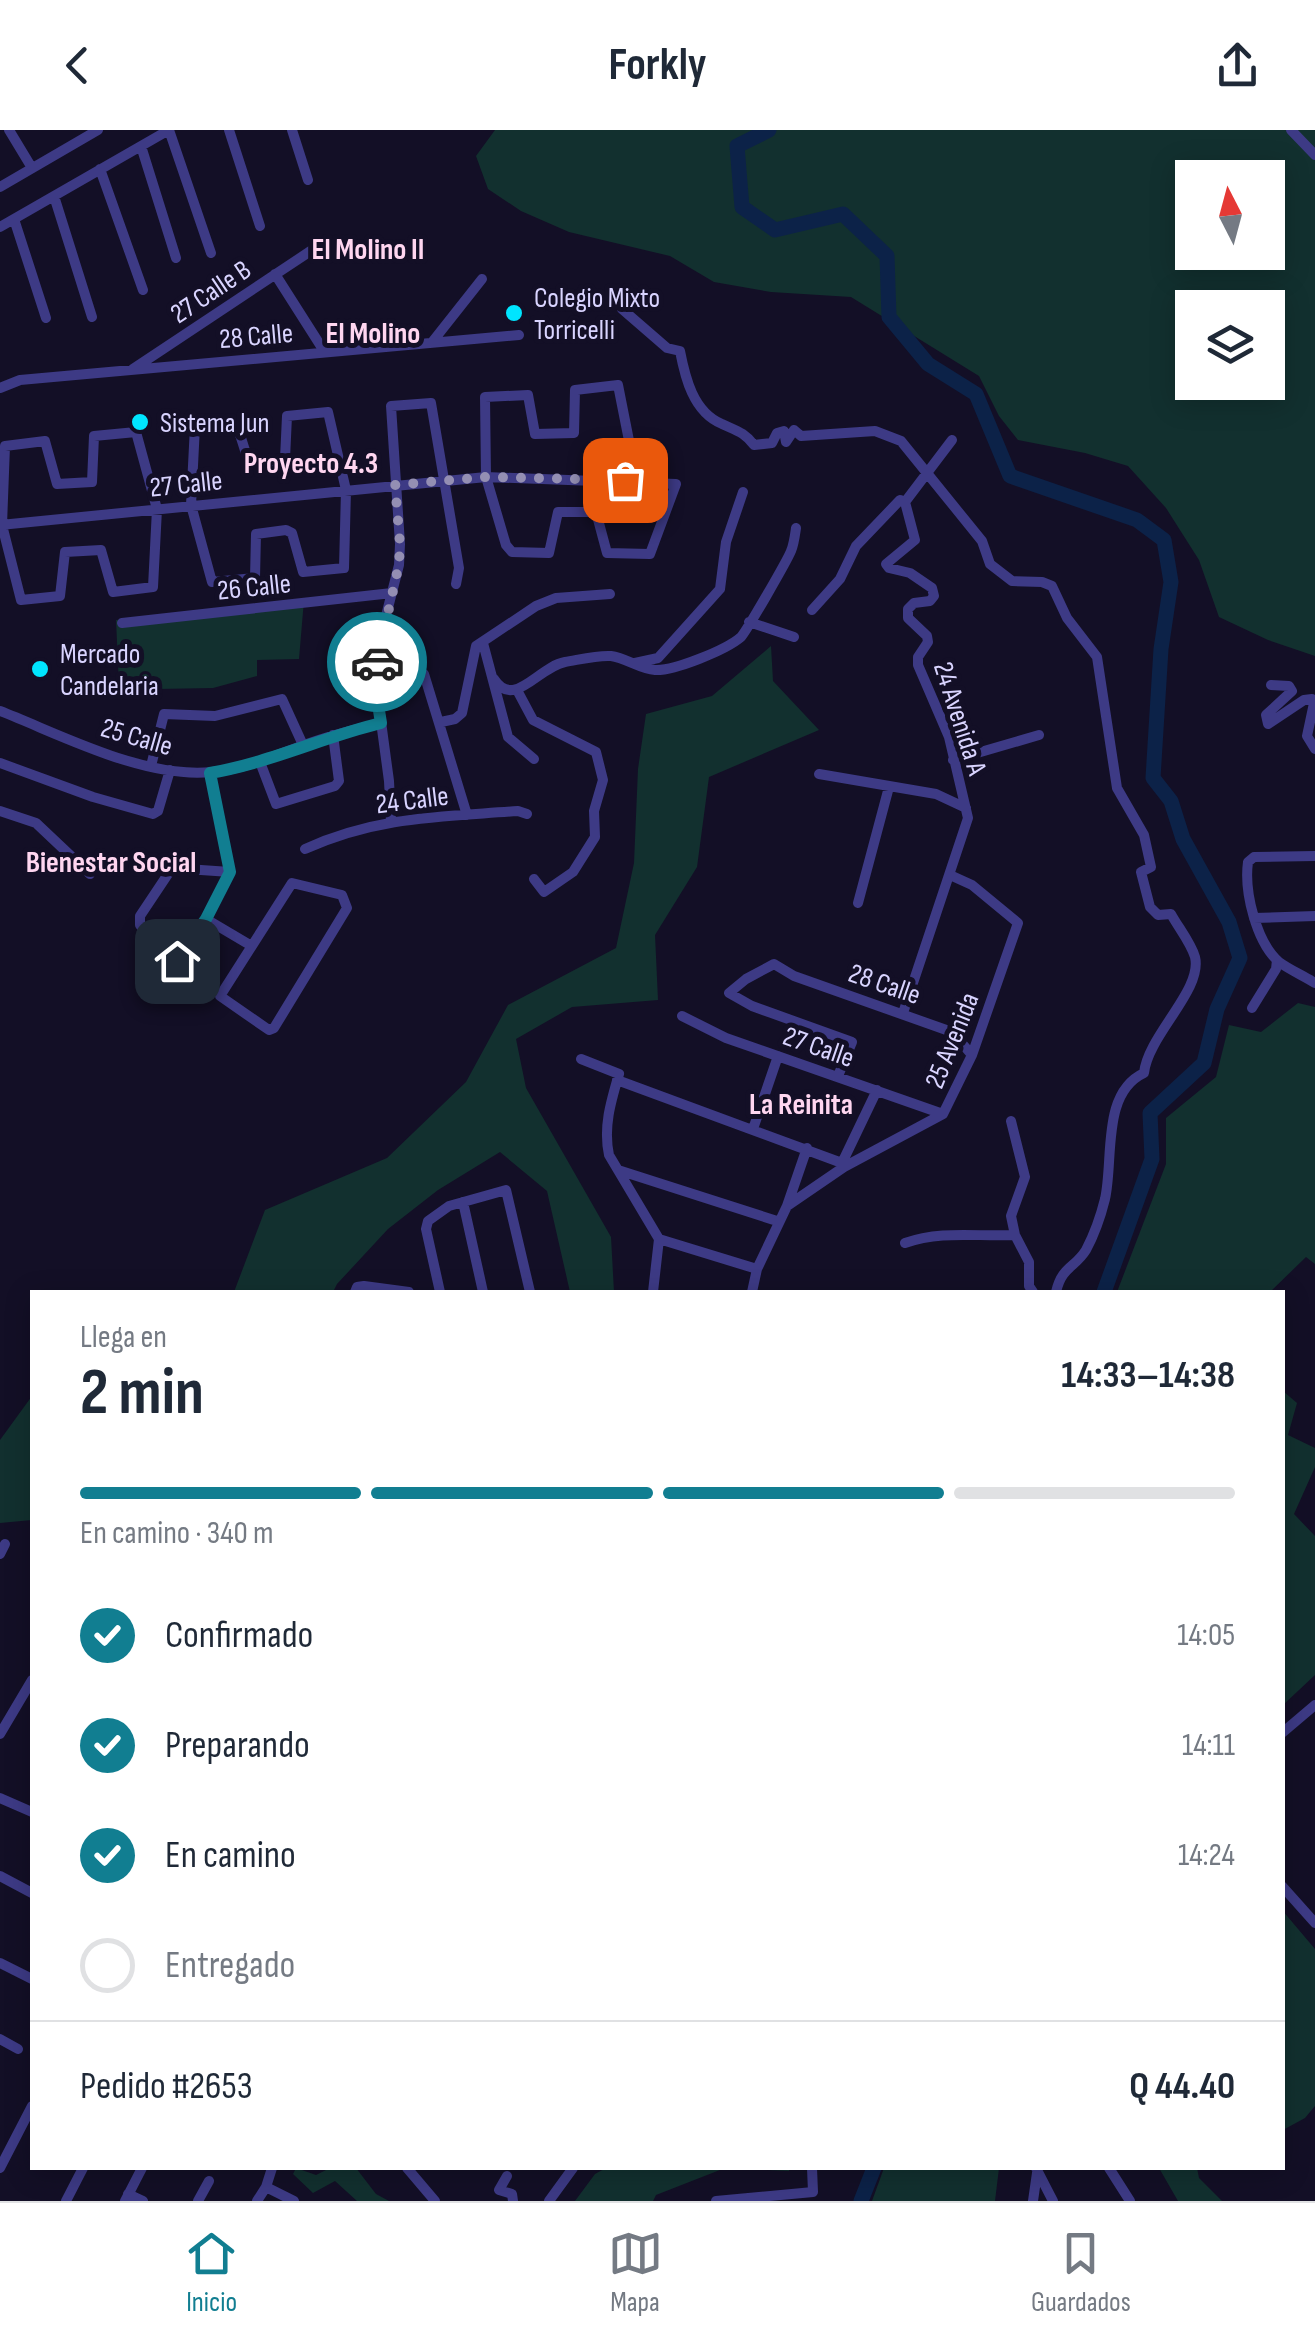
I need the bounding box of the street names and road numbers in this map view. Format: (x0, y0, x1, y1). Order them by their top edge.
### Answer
street label: 27 Calle B (164, 253, 257, 331)
street label: 28 Calle (218, 317, 294, 356)
street label: 27 Calle (148, 464, 224, 505)
street label: 26 Calle (216, 567, 293, 608)
street label: 24 Avenida A (926, 658, 994, 780)
street label: 25 Calle (97, 712, 176, 763)
street label: 24 Calle (374, 780, 450, 821)
street label: 28 Calle (844, 957, 925, 1012)
street label: 25 Avenida (918, 988, 986, 1093)
street label: 27 Calle (779, 1020, 858, 1075)

